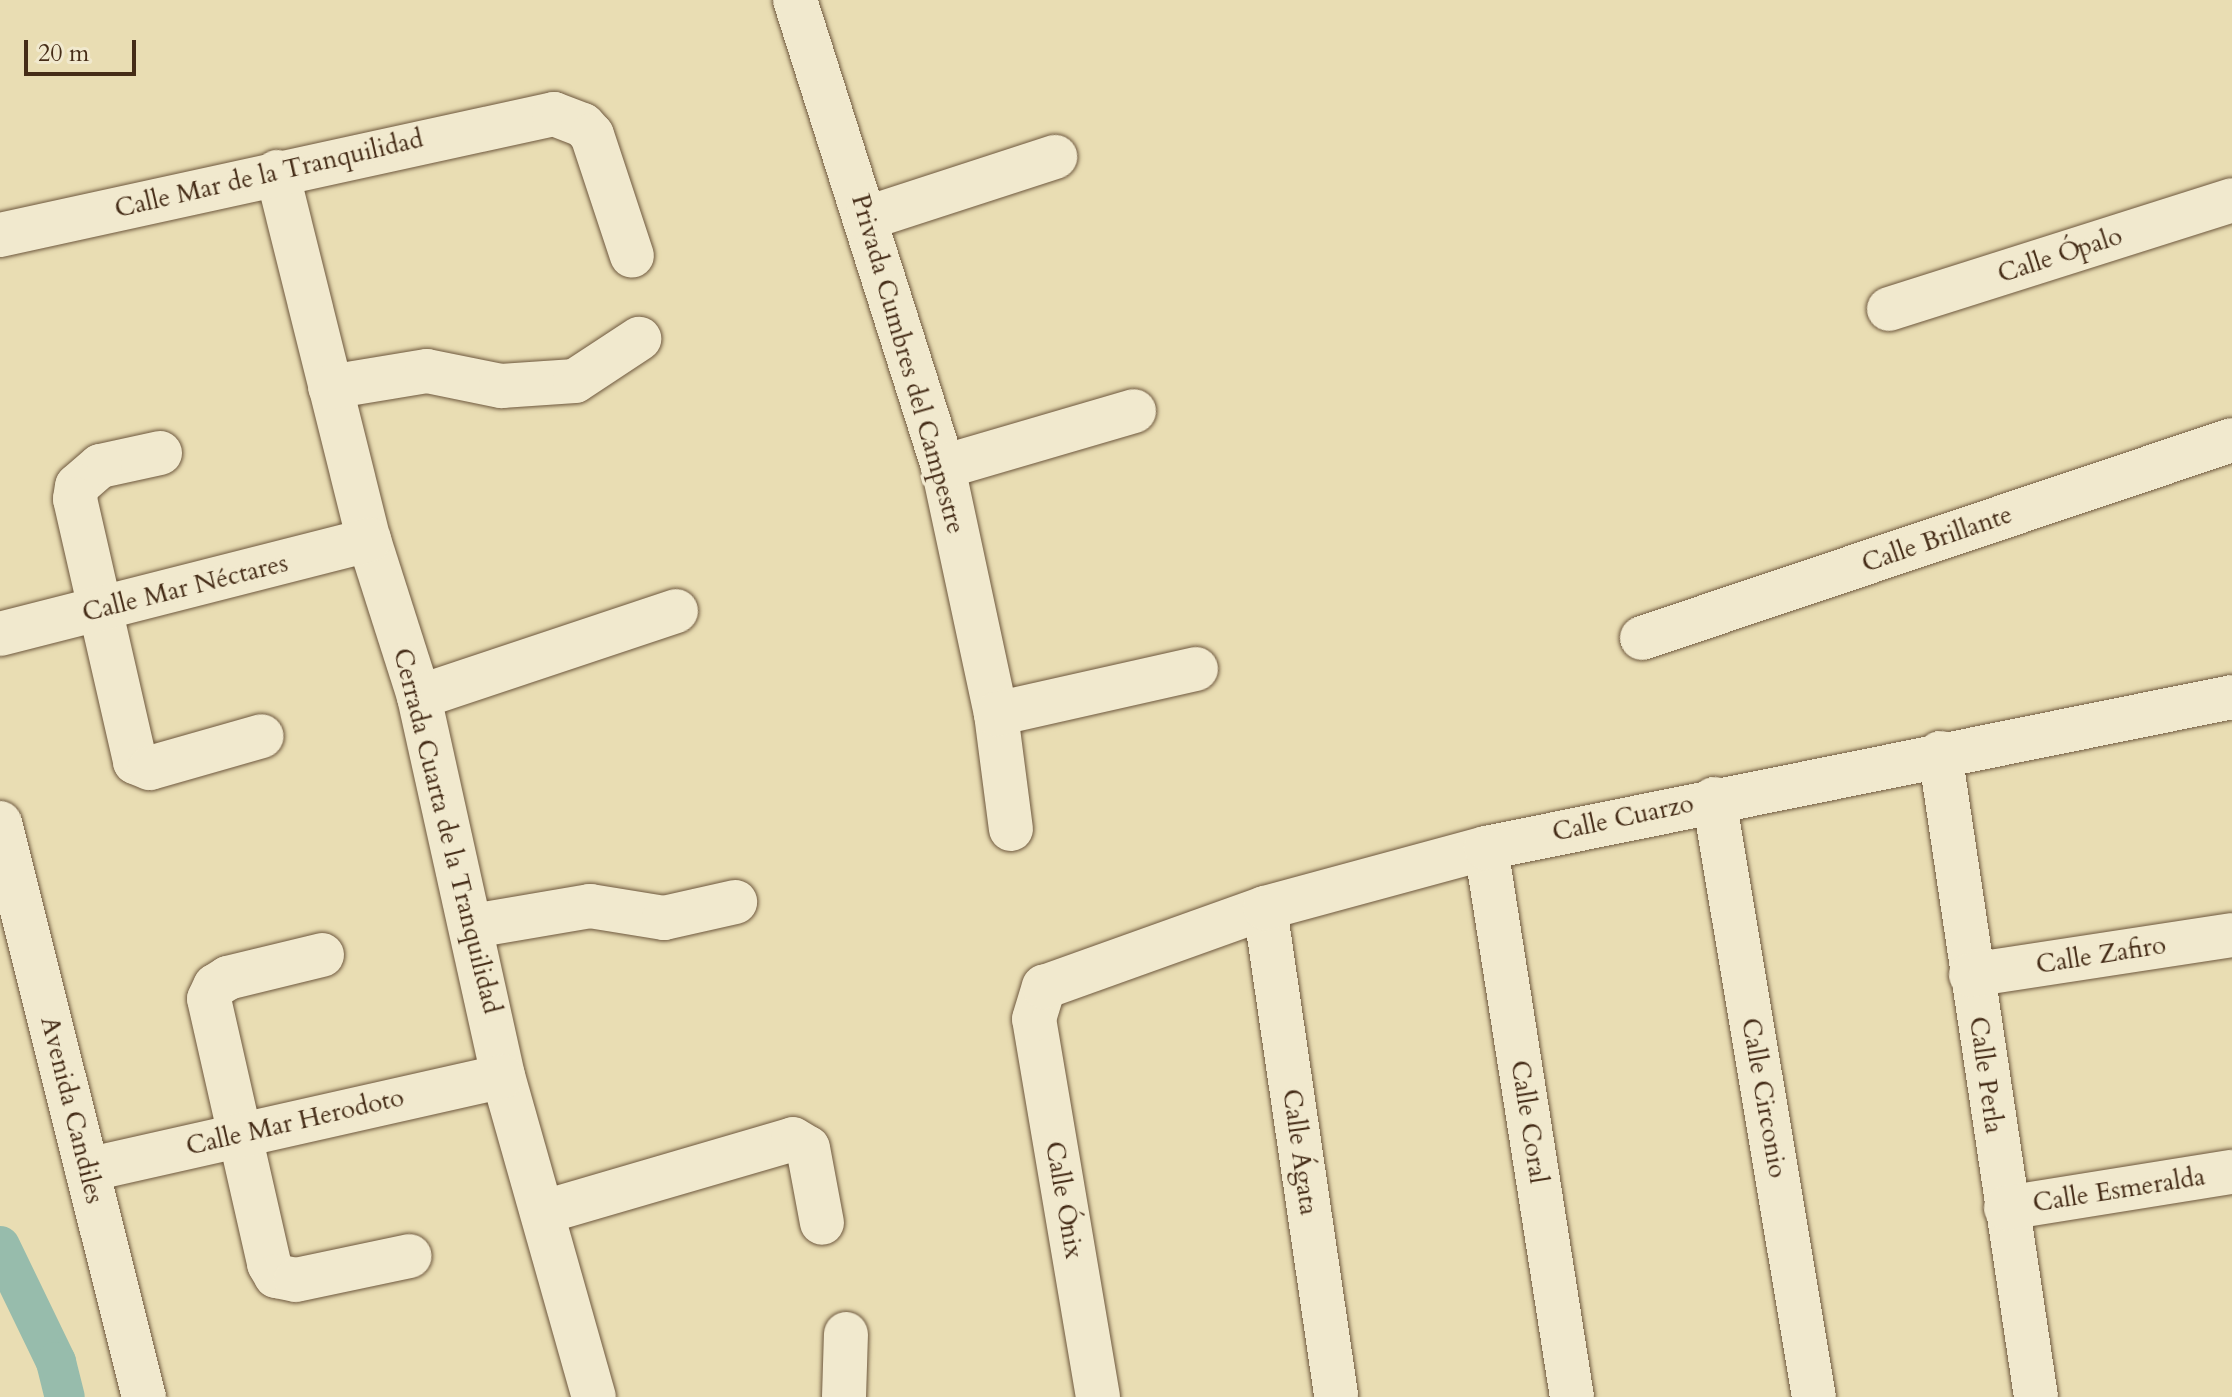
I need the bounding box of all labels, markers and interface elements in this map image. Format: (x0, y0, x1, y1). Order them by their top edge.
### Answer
scale bar (28, 24, 140, 74)
text: 20 m (38, 37, 89, 70)
street label: Calle Mar de la Tranquilidad (112, 123, 426, 225)
street label: Privada Cumbres del Campestre (845, 191, 971, 537)
street label: Calle Ópalo (1994, 220, 2126, 290)
street label: Calle Brillante (1858, 499, 2016, 579)
street label: Calle Mar Néctares (79, 547, 291, 629)
street label: Cerrada Cuarta de la Tranquilidad (386, 645, 508, 1017)
street label: Calle Cuarzo (1549, 788, 1697, 848)
street label: Calle Zafiro (2034, 929, 2168, 981)
street label: Avenida Candiles (34, 1013, 110, 1207)
street label: Calle Perla (1962, 1015, 2010, 1135)
street label: Calle Circonio (1735, 1016, 1793, 1180)
street label: Calle Coral (1504, 1058, 1554, 1186)
street label: Calle Mar Herodoto (183, 1082, 407, 1162)
street label: Calle Ágata (1276, 1087, 1324, 1217)
street label: Calle Ónix (1038, 1139, 1090, 1261)
street label: Calle Esmeralda (2031, 1161, 2207, 1219)

